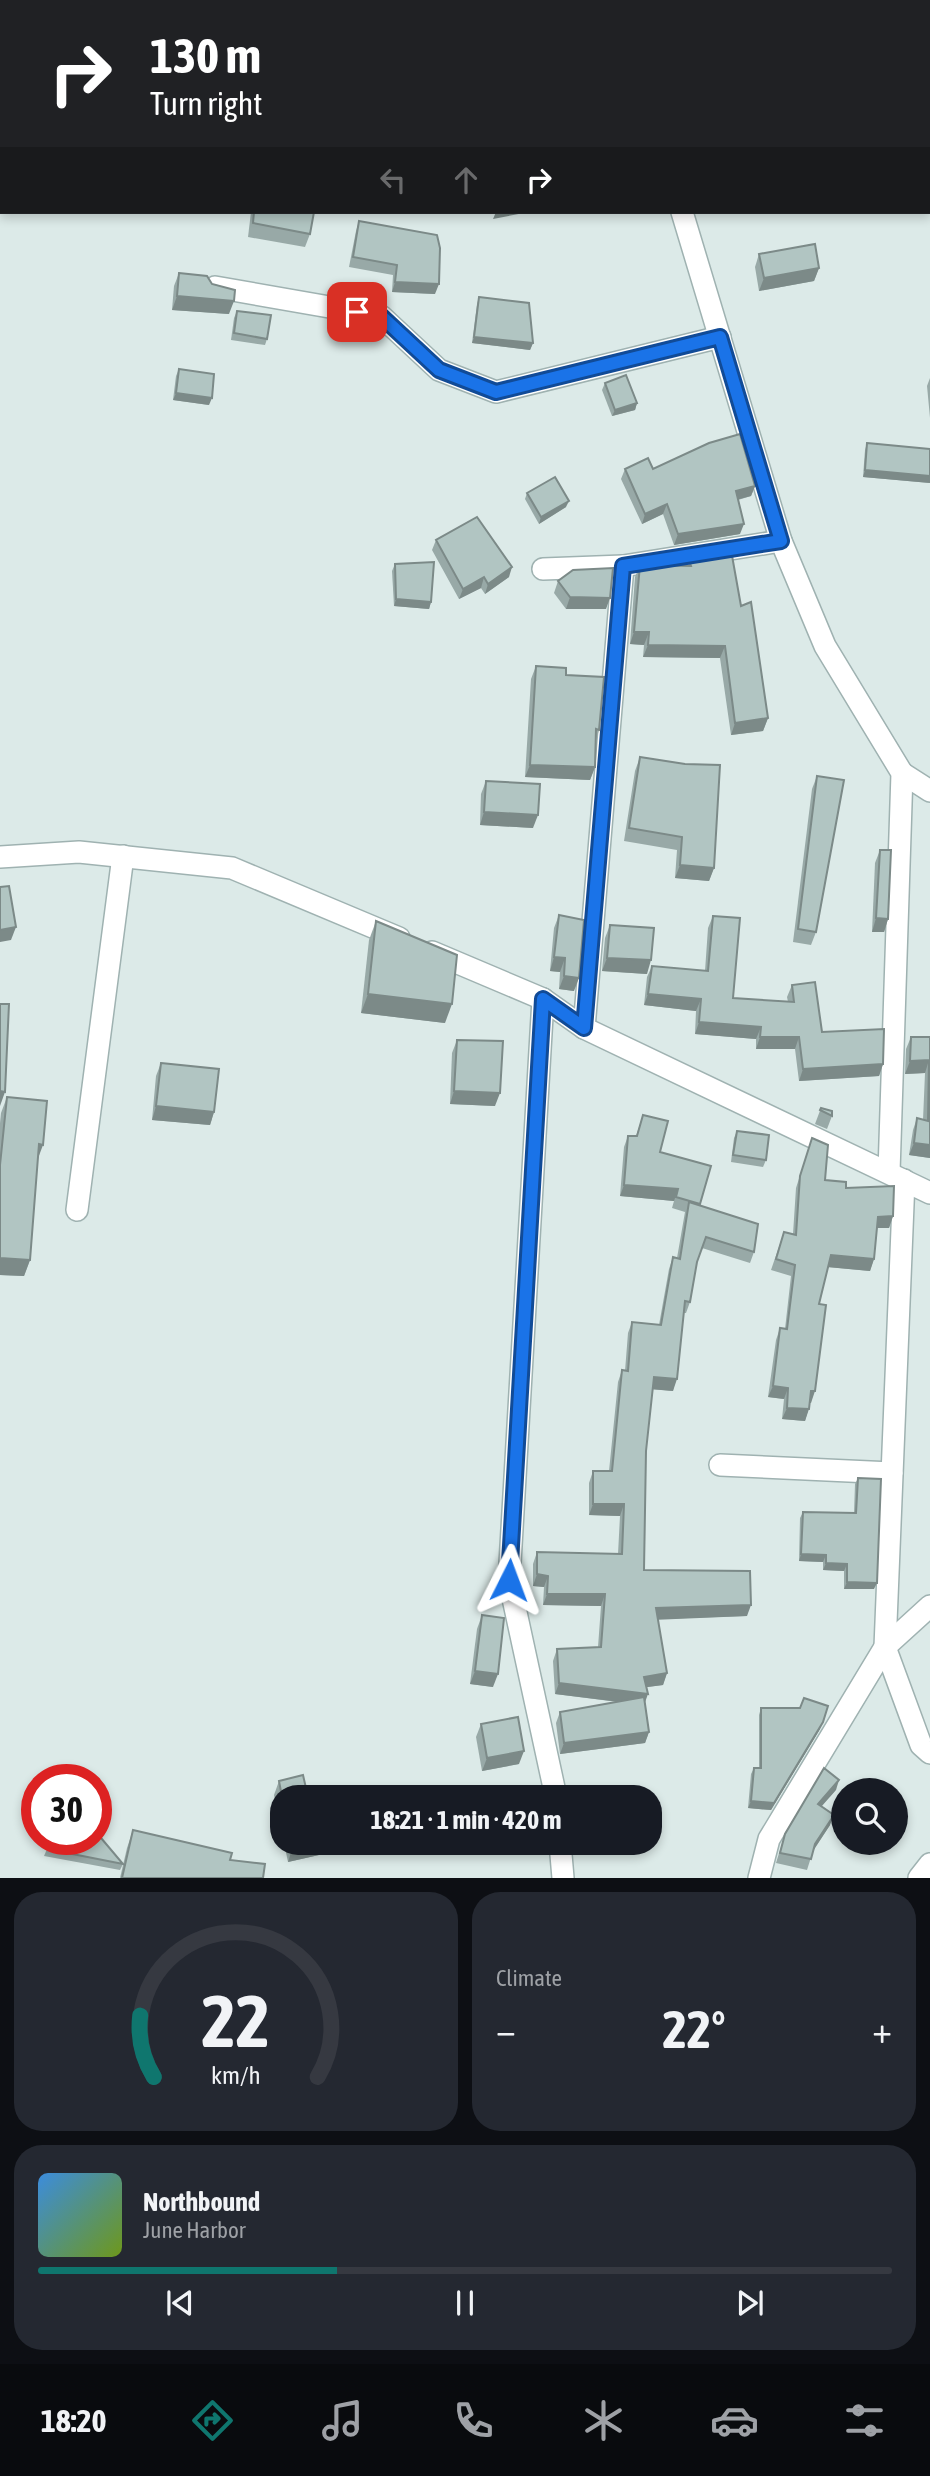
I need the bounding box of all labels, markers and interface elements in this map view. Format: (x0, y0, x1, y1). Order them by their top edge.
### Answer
text: 130 m (150, 27, 261, 83)
icon: right (35, 28, 126, 119)
text: Turn right (150, 85, 263, 122)
icon: left (374, 161, 412, 199)
icon: ahead (447, 161, 485, 199)
icon: right (520, 161, 558, 199)
pin (327, 282, 387, 342)
icon: arrive (338, 293, 376, 331)
position arrow (472, 1543, 546, 1617)
speed limit sign: 30 (21, 1764, 112, 1855)
map controls (831, 1778, 908, 1855)
button: search (831, 1778, 908, 1855)
text: 18:21 · 1 min · 420 m (371, 1805, 561, 1835)
text: Climate (496, 1965, 562, 1991)
text: 22 (202, 1980, 270, 2063)
text: 22° (662, 1999, 726, 2059)
text: − (496, 2008, 516, 2051)
text: + (872, 2008, 892, 2051)
text: km/h (211, 2061, 261, 2089)
text: Northbound (143, 2187, 260, 2217)
text: June Harbor (143, 2217, 246, 2243)
icon: previous (161, 2284, 199, 2322)
icon: pause (446, 2284, 484, 2322)
icon: next (731, 2284, 769, 2322)
icon: directions (188, 2396, 237, 2445)
icon: music (318, 2396, 367, 2445)
icon: phone (449, 2396, 498, 2445)
icon: climate (579, 2396, 628, 2445)
icon: car (710, 2396, 759, 2445)
icon: filters (840, 2396, 889, 2445)
text: 18:20 (41, 2402, 107, 2439)

